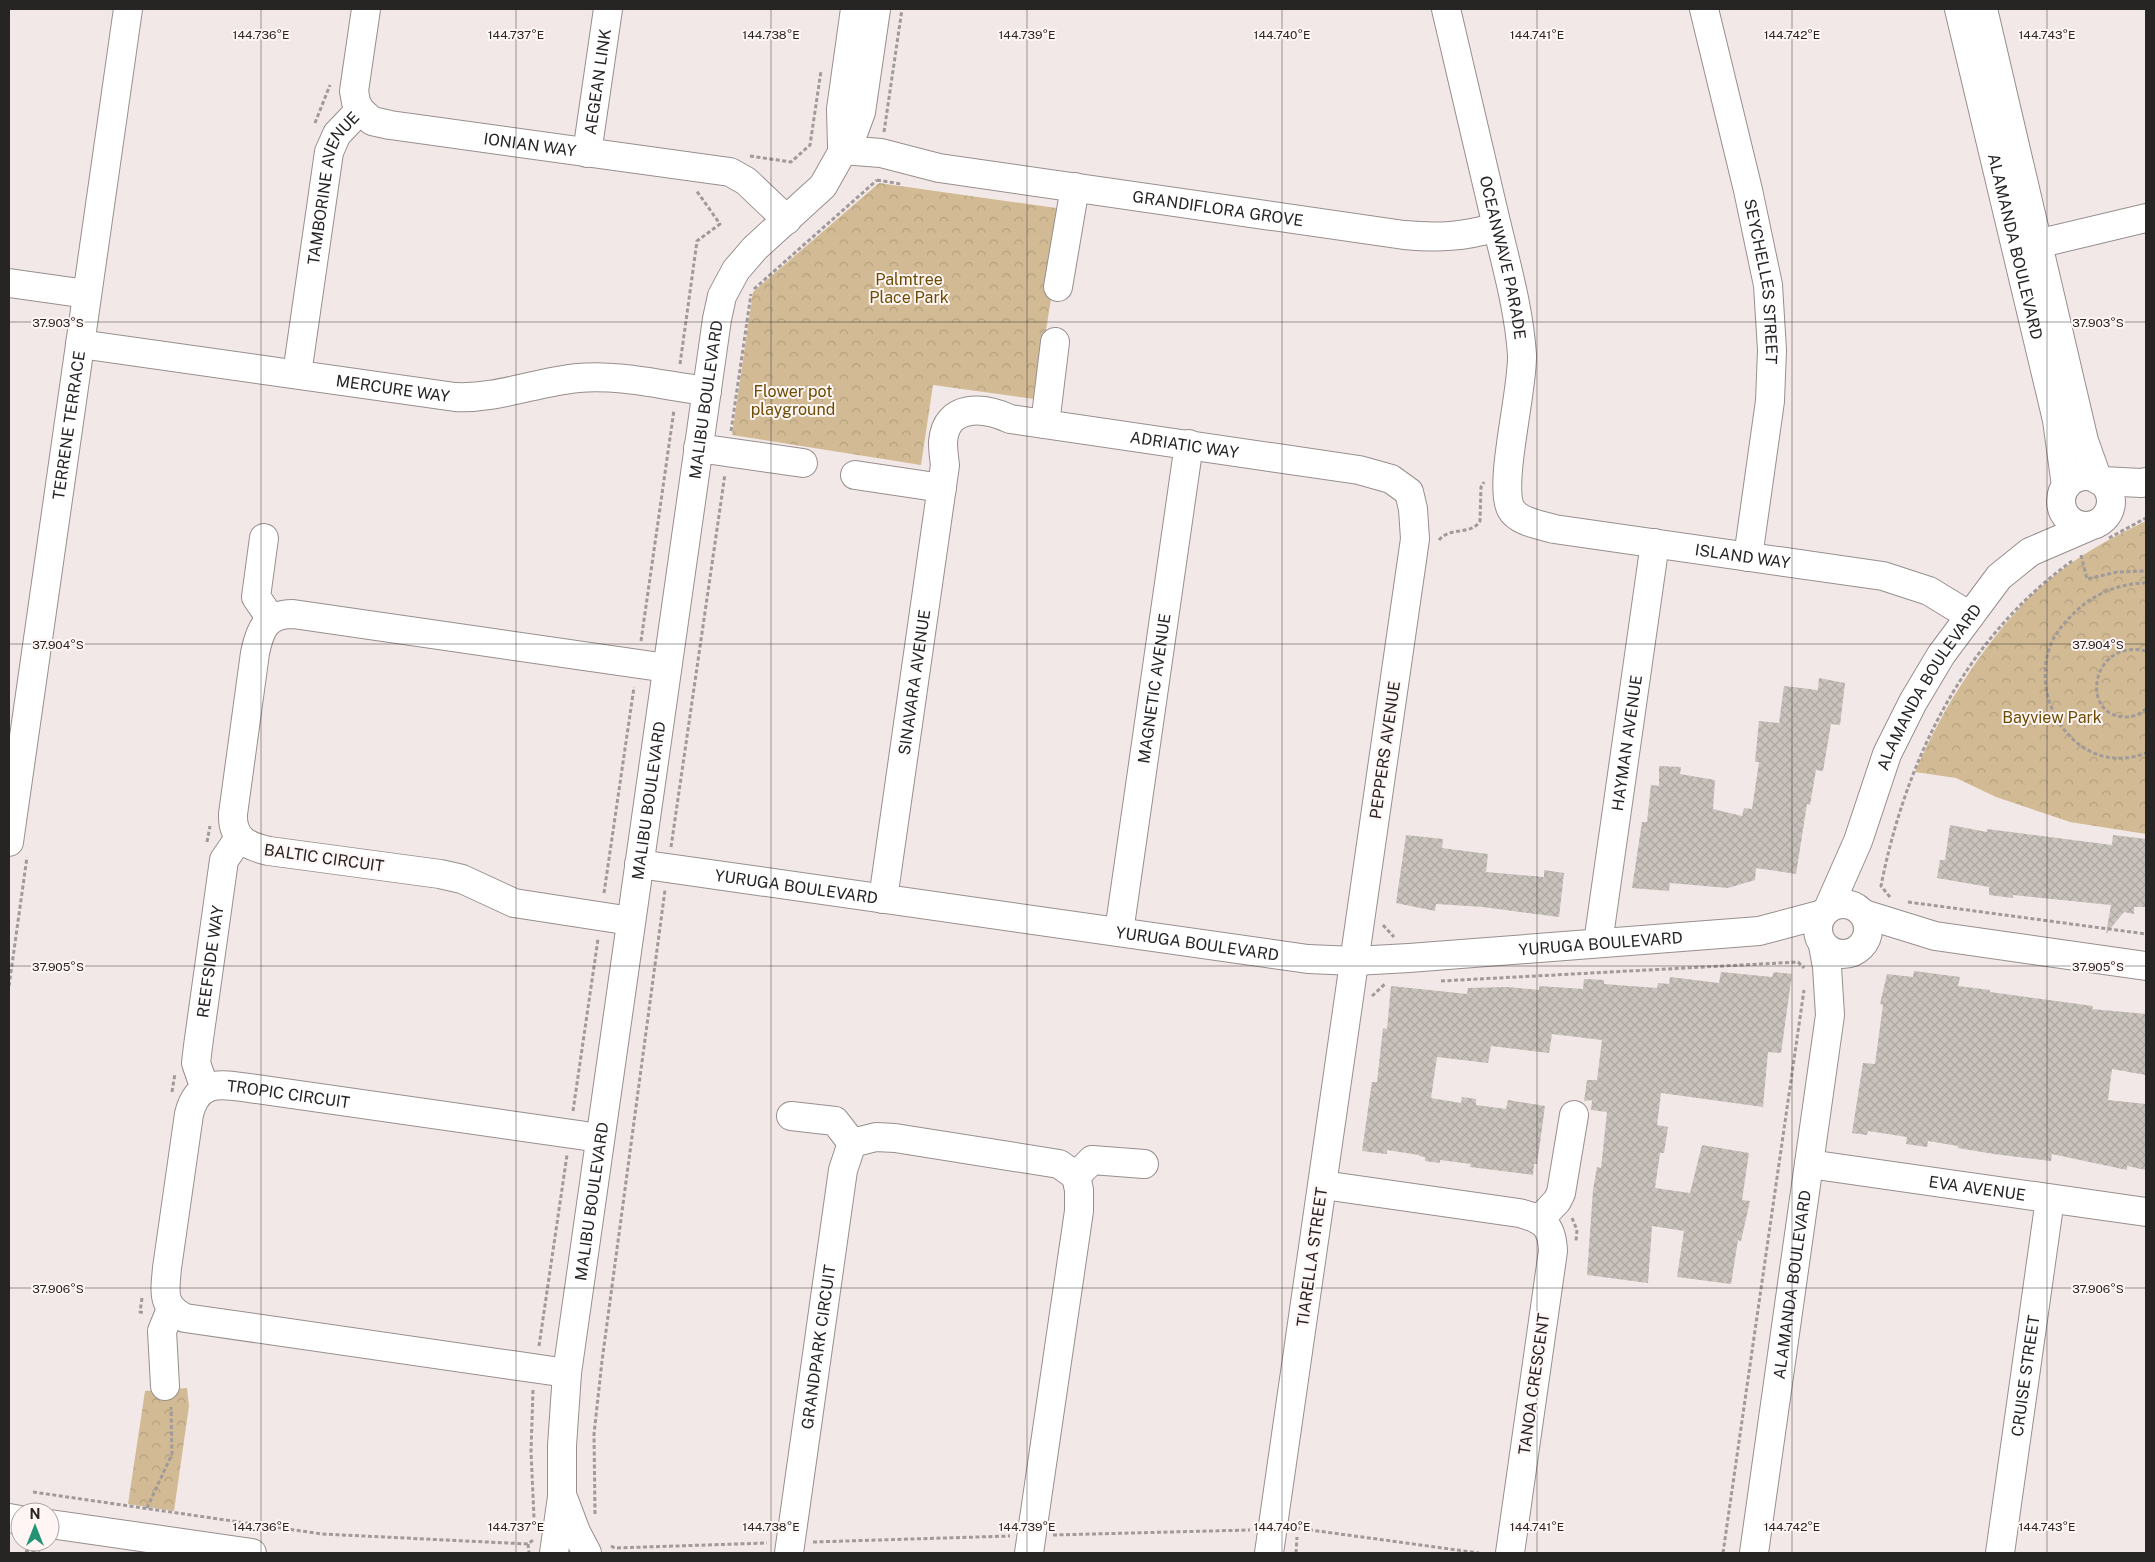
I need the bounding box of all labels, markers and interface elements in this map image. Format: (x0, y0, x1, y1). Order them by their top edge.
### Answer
street label: AEGEAN LINK (580, 27, 615, 136)
text: 144.736°E (233, 28, 289, 42)
text: 144.737°E (488, 28, 544, 42)
text: 144.738°E (742, 28, 800, 42)
text: 144.739°E (998, 28, 1056, 42)
text: 144.740°E (1254, 28, 1310, 42)
text: 144.741°E (1510, 28, 1564, 42)
text: 144.742°E (1764, 28, 1820, 42)
text: 144.743°E (2018, 28, 2076, 42)
street label: TAMBORINE AVENUE (303, 108, 363, 266)
street label: IONIAN WAY (482, 129, 578, 160)
street label: ALAMANDA BOULEVARD (1984, 151, 2047, 341)
street label: OCEANWAVE PARADE (1476, 174, 1530, 341)
street label: GRANDIFLORA GROVE (1131, 186, 1305, 230)
street label: SEYCHELLES STREET (1741, 197, 1782, 365)
park label: Palmtree Place Park (869, 270, 949, 307)
text: 37.903°S (32, 316, 84, 330)
text: 37.903°S (2072, 316, 2124, 330)
street label: MALIBU BOULEVARD (685, 319, 726, 480)
street label: TERRENE TERRACE (49, 350, 89, 501)
street label: MERCURE WAY (335, 371, 451, 406)
park label: Flower pot playground (751, 382, 835, 419)
street label: ADRIATIC WAY (1129, 427, 1240, 462)
street label: ISLAND WAY (1694, 540, 1792, 572)
street label: ALAMANDA BOULEVARD (1873, 600, 1985, 773)
street label: SINAVARA AVENUE (894, 608, 934, 756)
street label: MAGNETIC AVENUE (1134, 612, 1174, 765)
text: 37.904°S (32, 638, 84, 652)
text: 37.904°S (2072, 638, 2124, 652)
street label: HAYMAN AVENUE (1607, 674, 1646, 812)
street label: PEPPERS AVENUE (1366, 680, 1404, 820)
park label: Bayview Park (2002, 708, 2102, 727)
street label: MALIBU BOULEVARD (628, 720, 669, 881)
street label: BALTIC CIRCUIT (263, 840, 386, 876)
street label: YURUGA BOULEVARD (714, 865, 879, 907)
street label: REEFSIDE WAY (193, 904, 227, 1019)
street label: YURUGA BOULEVARD (1115, 922, 1280, 964)
street label: YURUGA BOULEVARD (1518, 927, 1683, 959)
text: 37.905°S (32, 960, 84, 974)
text: 37.905°S (2072, 960, 2124, 974)
street label: TROPIC CIRCUIT (226, 1076, 352, 1112)
street label: MALIBU BOULEVARD (571, 1121, 612, 1282)
street label: EVA AVENUE (1928, 1172, 2027, 1204)
street label: TIARELLA STREET (1293, 1186, 1331, 1328)
street label: ALAMANDA BOULEVARD (1769, 1189, 1815, 1380)
street label: GRANDPARK CIRCUIT (797, 1263, 839, 1431)
text: 37.906°S (32, 1282, 84, 1296)
text: 37.906°S (2072, 1282, 2124, 1296)
street label: TANOA CRESCENT (1515, 1311, 1553, 1456)
street label: CRUISE STREET (2007, 1313, 2043, 1438)
north arrow (10, 1502, 60, 1552)
text: N (30, 1506, 40, 1522)
text: 144.736°E (233, 1520, 289, 1534)
text: 144.737°E (488, 1520, 544, 1534)
text: 144.738°E (742, 1520, 800, 1534)
text: 144.739°E (998, 1520, 1056, 1534)
text: 144.740°E (1254, 1520, 1310, 1534)
text: 144.741°E (1510, 1520, 1564, 1534)
text: 144.742°E (1764, 1520, 1820, 1534)
text: 144.743°E (2018, 1520, 2076, 1534)

